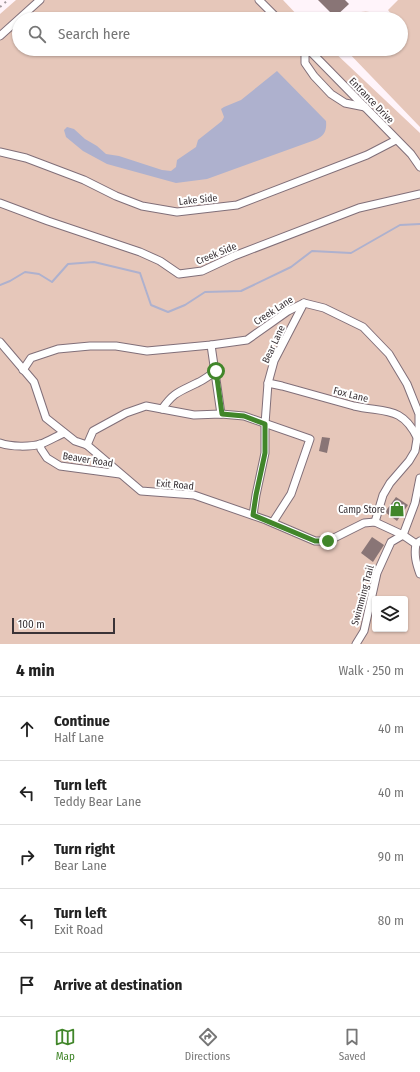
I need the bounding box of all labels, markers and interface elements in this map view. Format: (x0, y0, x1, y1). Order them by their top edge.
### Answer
search box (12, 12, 408, 56)
icon: search (26, 23, 48, 45)
text: Search here (58, 25, 130, 43)
street label: Entrance Drive (346, 75, 396, 126)
street label: Lake Side (178, 192, 218, 208)
street label: Creek Side (194, 240, 239, 268)
street label: Creek Lane (252, 294, 296, 328)
street label: Bear Lane (260, 323, 288, 365)
route start (207, 362, 225, 380)
street label: Fox Lane (332, 385, 369, 405)
street label: Beaver Road (62, 450, 114, 470)
street label: Exit Road (155, 477, 194, 493)
shop icon: Camp Store (388, 500, 406, 518)
place label: Camp Store (338, 504, 385, 516)
route end (319, 532, 337, 550)
street label: Swimming Trail (349, 564, 377, 627)
map controls (372, 596, 408, 632)
button: layers (372, 596, 408, 632)
scale bar (12, 616, 115, 635)
text: 100 m (18, 618, 45, 631)
text: 4 min (16, 660, 55, 681)
text: Walk · 250 m (339, 663, 404, 678)
text: Continue (54, 712, 110, 730)
icon: ahead (16, 718, 38, 740)
text: 40 m (378, 721, 404, 736)
text: Half Lane (54, 730, 104, 745)
text: Turn left (54, 776, 107, 794)
icon: left (16, 782, 38, 804)
text: 40 m (378, 785, 404, 800)
text: Teddy Bear Lane (54, 794, 141, 809)
text: Turn right (54, 840, 115, 858)
icon: right (16, 846, 38, 868)
text: 90 m (378, 849, 404, 864)
text: Bear Lane (54, 858, 107, 873)
text: Turn left (54, 904, 107, 922)
icon: left (16, 910, 38, 932)
text: 80 m (378, 913, 404, 928)
text: Exit Road (54, 922, 103, 937)
icon: arrive (16, 974, 38, 996)
text: Arrive at destination (54, 976, 182, 994)
tab: Map (54, 1026, 76, 1063)
tab: Directions (185, 1026, 230, 1063)
tab: Saved (339, 1026, 366, 1063)

